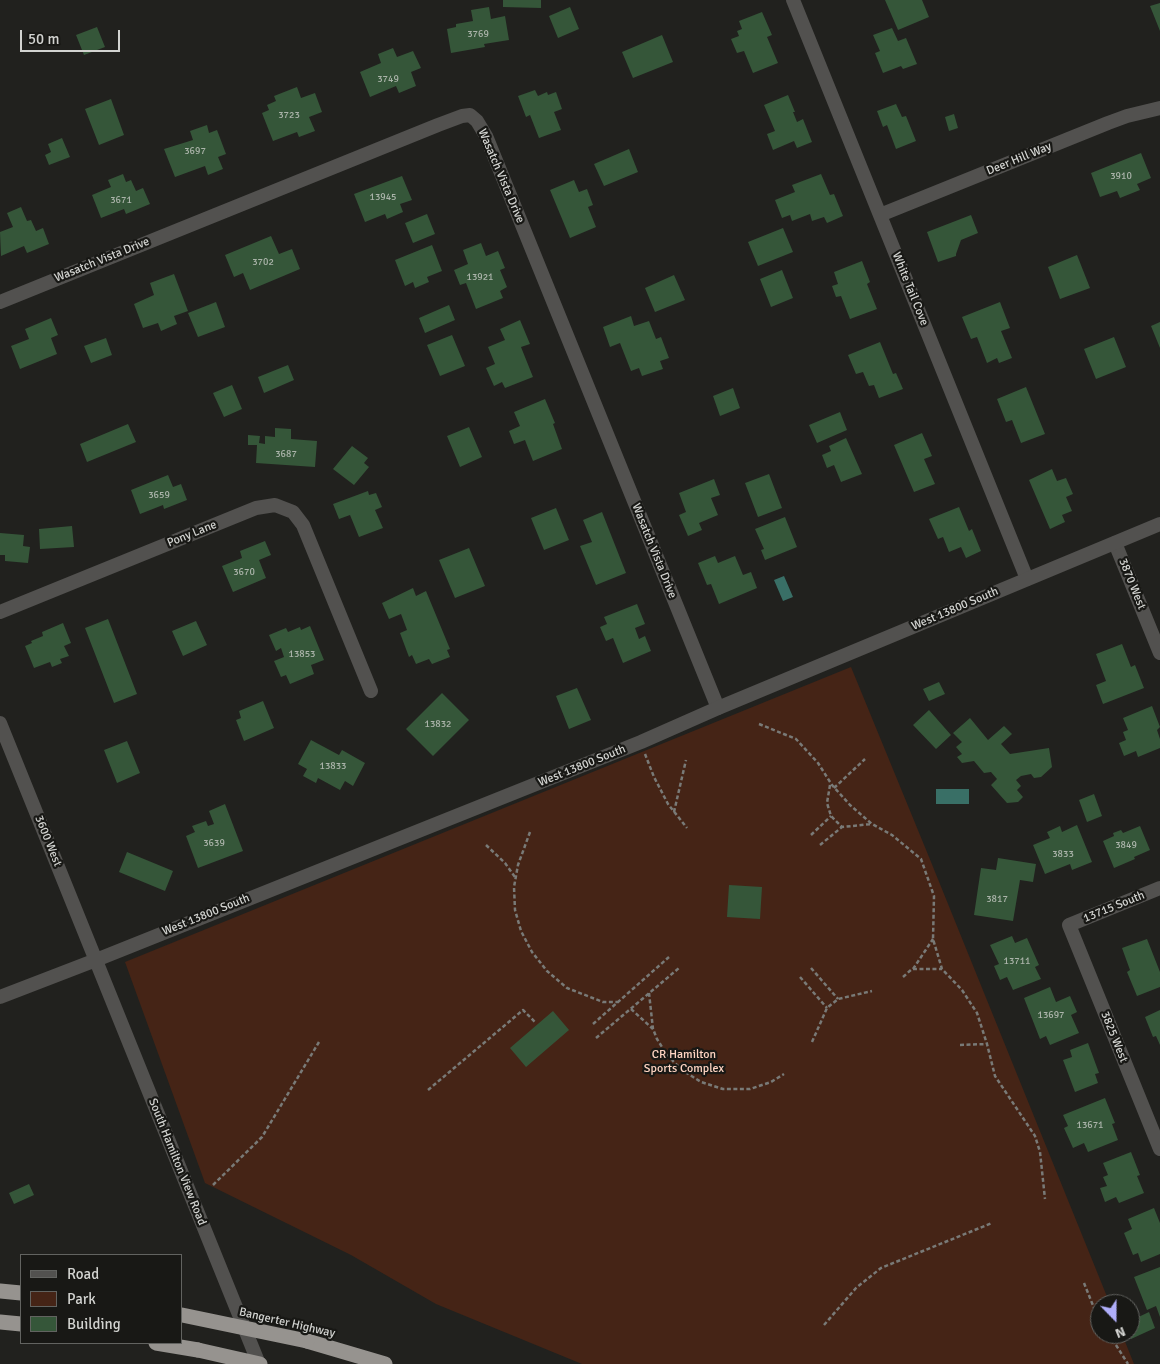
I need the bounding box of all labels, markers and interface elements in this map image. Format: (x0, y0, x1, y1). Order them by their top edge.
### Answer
scale bar (22, 20, 122, 52)
house number: 3769 (467, 28, 489, 40)
text: 50 m (28, 30, 59, 48)
house number: 3749 (377, 73, 399, 85)
house number: 3723 (278, 109, 300, 121)
street label: Wasatch Vista Drive (475, 127, 527, 225)
street label: Deer Hill Way (984, 139, 1054, 179)
house number: 3697 (184, 145, 206, 157)
house number: 3910 (1110, 170, 1132, 182)
house number: 13945 (370, 191, 396, 203)
house number: 3671 (110, 194, 132, 206)
street label: Wasatch Vista Drive (52, 234, 152, 286)
street label: White Tail Cove (889, 250, 931, 328)
house number: 3702 (252, 256, 274, 268)
house number: 13921 (467, 271, 493, 283)
house number: 3687 (275, 448, 297, 460)
house number: 3659 (148, 489, 170, 501)
street label: Wasatch Vista Drive (628, 501, 680, 601)
street label: Pony Lane (165, 518, 219, 550)
street label: 3870 West (1115, 556, 1149, 612)
house number: 3670 (233, 566, 255, 578)
street label: West 13800 South (909, 584, 1001, 634)
house number: 13853 (289, 648, 315, 660)
house number: 13832 (425, 718, 451, 730)
street label: West 13800 South (536, 742, 628, 790)
house number: 13833 (320, 760, 346, 772)
street label: 3600 West (31, 813, 65, 869)
house number: 3639 (203, 837, 225, 849)
house number: 3849 (1115, 839, 1137, 851)
house number: 3833 (1052, 848, 1074, 860)
street label: 13715 South (1081, 888, 1147, 926)
street label: West 13800 South (160, 891, 252, 939)
house number: 3817 (986, 893, 1008, 905)
house number: 13711 (1004, 955, 1030, 967)
house number: 13697 (1038, 1009, 1064, 1021)
street label: 3825 West (1097, 1009, 1131, 1065)
park label: CR Hamilton Sports Complex (644, 1048, 724, 1076)
street label: South Hamilton View Road (145, 1096, 209, 1228)
house number: 13671 (1077, 1119, 1103, 1131)
legend (20, 1254, 182, 1344)
text: Road (67, 1265, 99, 1283)
text: Park (67, 1290, 96, 1308)
north arrow (1090, 1294, 1140, 1344)
street label: Bangerter Highway (238, 1305, 336, 1341)
text: Building (67, 1315, 121, 1333)
text: N (1113, 1323, 1128, 1342)

